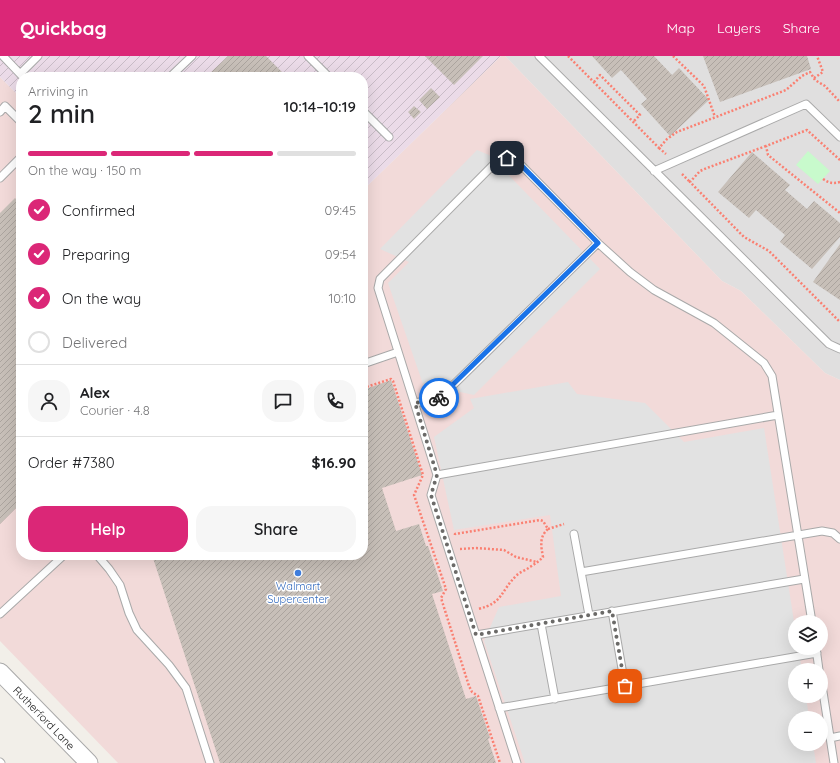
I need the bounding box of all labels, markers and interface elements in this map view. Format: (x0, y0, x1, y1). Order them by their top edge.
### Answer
text: Quickbag (20, 16, 107, 40)
text: Map (666, 19, 695, 37)
text: Layers (717, 19, 761, 37)
text: Share (783, 19, 820, 37)
text: Arriving in (28, 83, 88, 99)
text: 2 min (28, 97, 95, 130)
text: 10:14–10:19 (283, 97, 356, 116)
pin (490, 141, 524, 175)
icon: home (496, 147, 518, 169)
text: On the way · 150 m (28, 162, 141, 178)
icon: check (28, 199, 50, 221)
text: Confirmed (62, 201, 135, 220)
text: 09:45 (325, 202, 356, 218)
icon: check (28, 243, 50, 265)
text: Preparing (62, 245, 130, 264)
text: 09:54 (325, 246, 356, 262)
icon: check (28, 287, 50, 309)
text: On the way (62, 289, 141, 308)
text: 10:10 (328, 290, 356, 306)
text: Delivered (62, 333, 127, 352)
courier (419, 378, 459, 418)
button: person (28, 380, 70, 422)
button: chat (262, 380, 304, 422)
button: phone (314, 380, 356, 422)
text: Alex (80, 383, 110, 402)
icon: bike (428, 387, 450, 409)
text: Courier · 4.8 (80, 402, 150, 418)
text: Order #7380 (28, 453, 115, 472)
text: $16.90 (311, 453, 356, 472)
button: Help (28, 506, 188, 552)
button: Share (196, 506, 356, 552)
marker: Walmart Supercenter (293, 568, 303, 578)
place label: Walmart Supercenter (267, 579, 330, 606)
map controls (788, 615, 828, 751)
button: layers (788, 615, 828, 655)
button: + (788, 663, 828, 703)
pin (608, 669, 642, 703)
icon: bag (614, 675, 636, 697)
street label: Rutherford Lane (10, 683, 78, 753)
button: − (788, 711, 828, 751)

